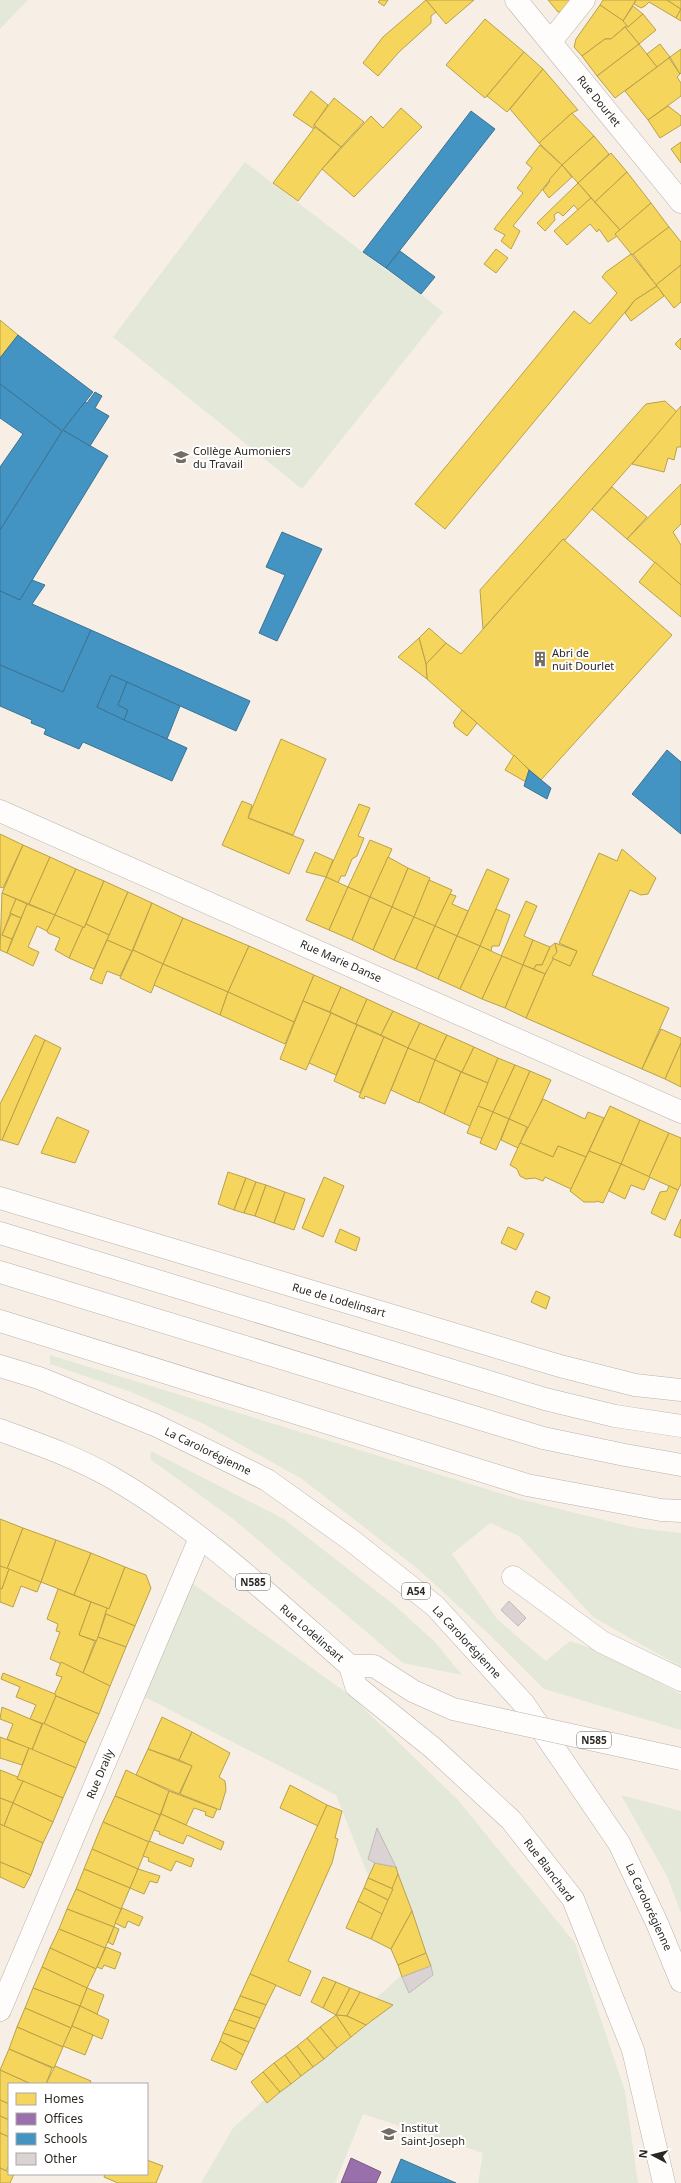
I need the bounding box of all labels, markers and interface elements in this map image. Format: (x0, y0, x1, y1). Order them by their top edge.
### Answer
street label: Rue Dourlet (574, 72, 625, 129)
place label: Collège Aumoniers du Travail (193, 443, 291, 471)
school or university icon: Collège Aumoniers du Travail (172, 448, 190, 466)
place label: Abri de nuit Dourlet (552, 645, 614, 673)
building icon: Abri de nuit Dourlet (531, 650, 549, 668)
street label: Rue Marie Danse (298, 936, 384, 985)
street label: Rue de Lodelinsart (291, 1279, 388, 1320)
street label: La Carolorégienne (162, 1423, 254, 1478)
road number: N585 (236, 1574, 270, 1590)
road number: A54 (402, 1583, 430, 1599)
street label: Rue Lodelinsart (277, 1601, 348, 1665)
street label: La Carolorégienne (430, 1602, 505, 1681)
road number: N585 (577, 1732, 611, 1748)
street label: Rue Draily (82, 1746, 117, 1801)
street label: Rue Blanchard (521, 1835, 578, 1904)
street label: La Carolorégienne (623, 1861, 676, 1953)
legend (8, 2083, 148, 2175)
text: Homes (44, 2090, 84, 2107)
text: Offices (44, 2110, 83, 2127)
place label: Institut Saint-Joseph (401, 2120, 465, 2148)
school or university icon: Institut Saint-Joseph (380, 2125, 398, 2143)
text: Schools (44, 2130, 87, 2147)
north arrow (633, 2135, 673, 2175)
text: N (635, 2148, 651, 2159)
text: Other (44, 2150, 77, 2167)

